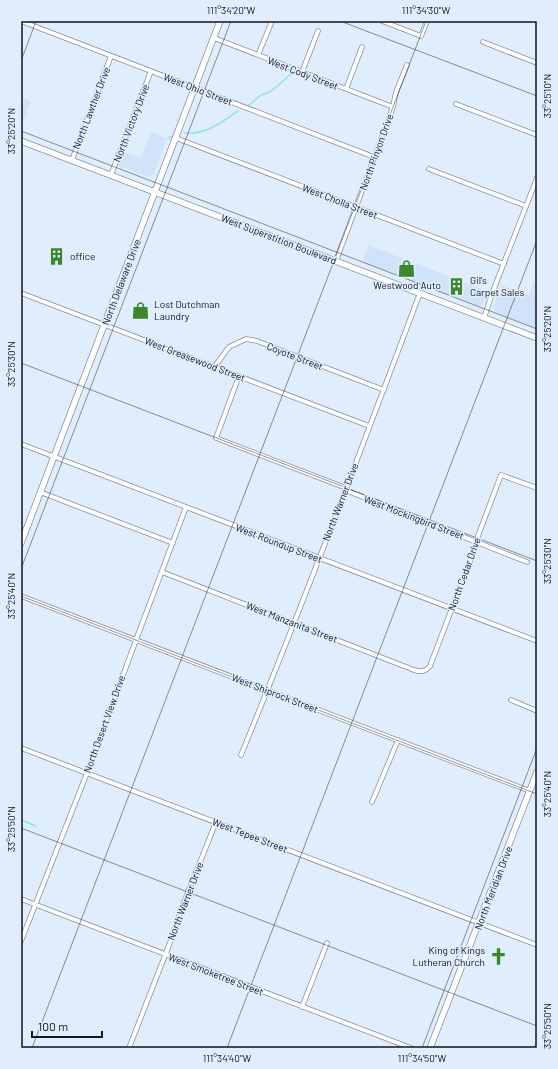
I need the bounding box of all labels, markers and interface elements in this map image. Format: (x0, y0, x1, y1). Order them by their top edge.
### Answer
text: 111°34'20"W (207, 4, 256, 16)
text: 111°34'30"W (402, 4, 450, 16)
street label: West Cody Street (266, 54, 340, 92)
street label: North Lawther Drive (70, 65, 112, 151)
street label: West Ohio Street (162, 70, 235, 108)
text: 33°25'10"N (541, 74, 553, 118)
street label: North Victory Drive (111, 82, 151, 164)
text: 33°25'20"N (5, 108, 17, 154)
street label: North Pinyon Drive (357, 112, 395, 192)
street label: West Cholla Street (301, 181, 380, 221)
street label: West Superstition Boulevard (219, 211, 339, 267)
street label: North Delaware Drive (99, 237, 143, 327)
building icon: office (47, 246, 67, 266)
place label: office (70, 250, 95, 262)
shop icon: Westwood Auto (397, 258, 417, 278)
place label: Gil's Carpet Sales (470, 274, 525, 298)
building icon: Gil's Carpet Sales (447, 276, 467, 296)
place label: Westwood Auto (373, 279, 441, 291)
place label: Lost Dutchman Laundry (154, 298, 220, 322)
shop icon: Lost Dutchman Laundry (131, 300, 151, 320)
text: 33°25'20"N (541, 306, 553, 352)
street label: West Greasewood Street (143, 334, 247, 384)
street label: Coyote Street (265, 340, 325, 372)
text: 33°25'30"N (5, 341, 17, 387)
street label: North Warner Drive (320, 461, 360, 543)
street label: West Mockingbird Street (362, 492, 466, 542)
street label: West Roundup Street (234, 521, 324, 565)
street label: North Cedar Drive (445, 536, 483, 612)
text: 33°25'30"N (541, 538, 553, 584)
text: 33°25'40"N (5, 573, 17, 619)
street label: West Manzanita Street (244, 599, 340, 645)
street label: West Shiprock Street (230, 671, 320, 715)
street label: North Desert View Drive (81, 673, 127, 775)
text: 33°25'40"N (541, 771, 553, 817)
text: 33°25'50"N (5, 806, 17, 852)
street label: West Tepee Street (211, 815, 290, 855)
street label: North Meridian Drive (472, 845, 514, 931)
street label: North Warner Drive (165, 860, 205, 942)
place label: King of Kings Lutheran Church (413, 944, 485, 968)
church icon: King of Kings Lutheran Church (488, 946, 508, 966)
street label: West Smoketree Street (167, 950, 266, 998)
text: 33°25'50"N (541, 1003, 553, 1049)
scale bar (32, 1013, 102, 1039)
text: 100 m (38, 1019, 68, 1033)
text: 111°34'40"W (203, 1052, 252, 1064)
text: 111°34'50"W (398, 1052, 446, 1064)

